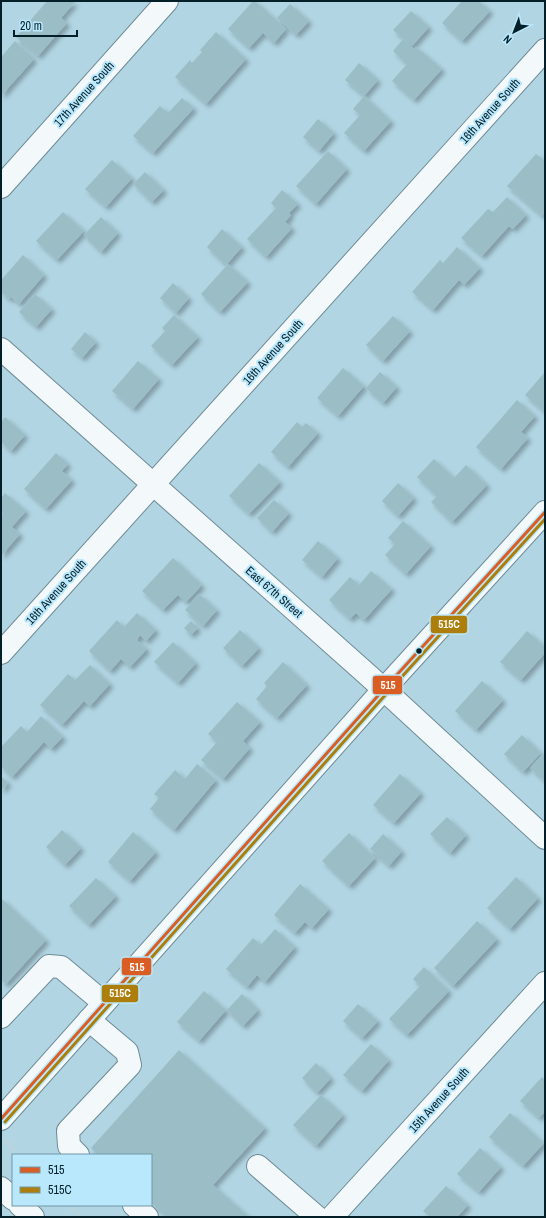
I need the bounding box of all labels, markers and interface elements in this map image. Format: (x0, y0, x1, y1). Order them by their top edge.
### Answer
scale bar (14, 12, 77, 38)
north arrow (494, 12, 534, 52)
text: 20 m (20, 18, 42, 34)
text: N (500, 32, 514, 47)
street label: 17th Avenue South (50, 58, 118, 130)
street label: 16th Avenue South (456, 75, 524, 147)
street label: 16th Avenue South (239, 316, 307, 388)
street label: 16th Avenue South (22, 556, 90, 628)
street label: East 67th Street (242, 563, 306, 621)
line badge: 515C (430, 615, 468, 634)
text: 515C (438, 617, 460, 631)
unlabelled marker (414, 646, 424, 656)
line badge: 515 (372, 675, 403, 695)
text: 515 (380, 678, 396, 692)
line badge: 515 (121, 957, 152, 976)
text: 515 (129, 960, 145, 974)
line badge: 515C (101, 984, 139, 1003)
text: 515C (109, 986, 131, 1000)
street label: 15th Avenue South (405, 1064, 473, 1136)
legend (12, 1154, 152, 1206)
text: 515 (48, 1162, 65, 1178)
text: 515C (48, 1182, 72, 1198)

